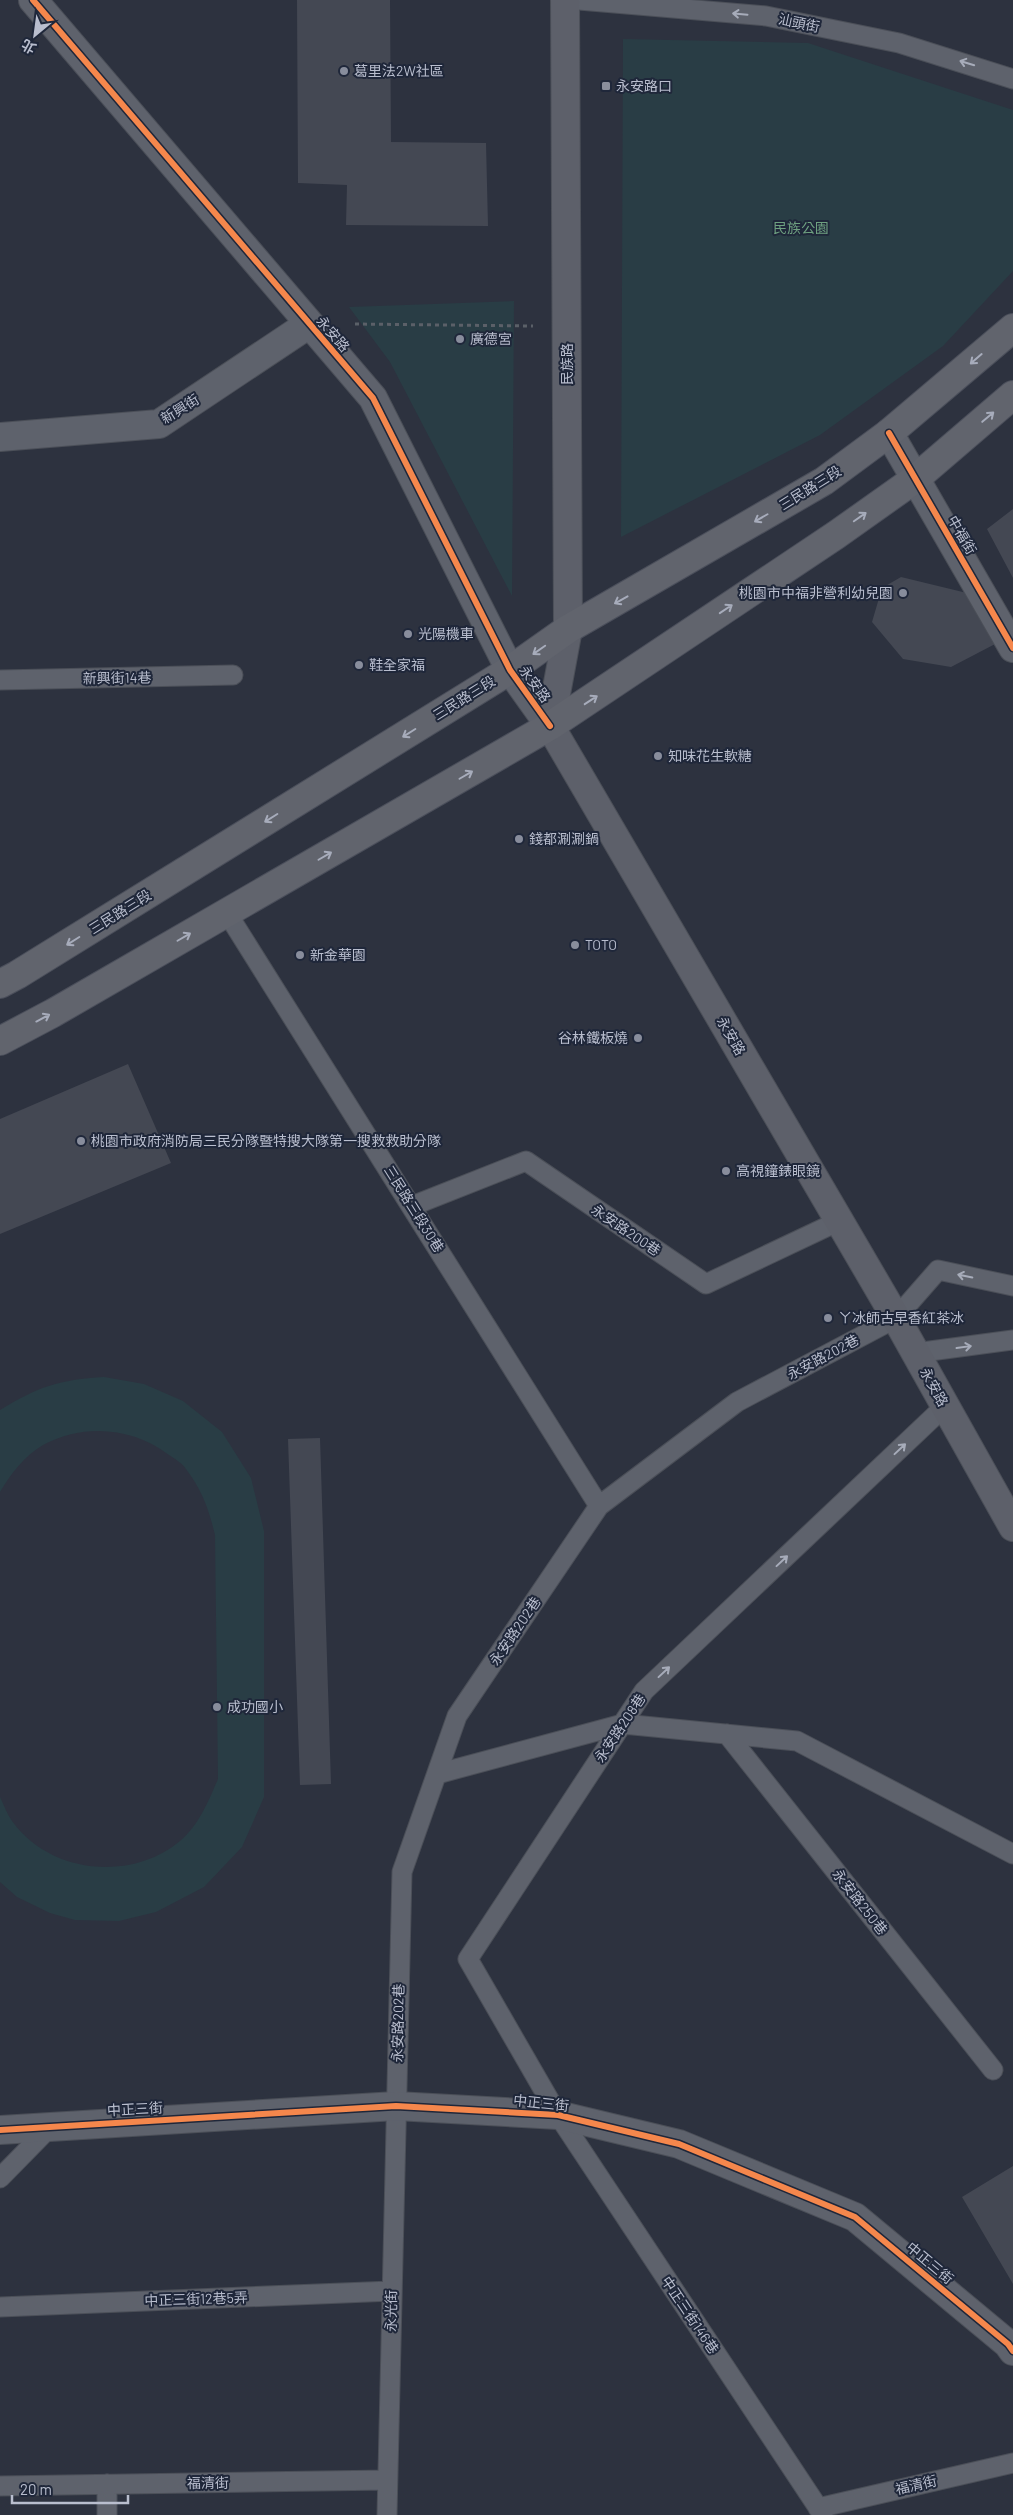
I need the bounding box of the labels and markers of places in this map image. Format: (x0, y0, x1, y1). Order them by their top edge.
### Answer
place label: 葛里法2W社區 (354, 62, 444, 79)
marker: 葛里法2W社區 (338, 65, 350, 77)
place label: 永安路口 (616, 77, 672, 94)
marker: 永安路口 (600, 80, 612, 92)
place label: 廣德宮 (470, 330, 512, 347)
marker: 廣德宮 (454, 333, 466, 345)
place label: 桃園市中福非營利幼兒園 (739, 584, 893, 601)
marker: 桃園市中福非營利幼兒園 (897, 587, 909, 599)
place label: 光陽機車 (418, 625, 474, 642)
marker: 光陽機車 (402, 628, 414, 640)
place label: 鞋全家福 (369, 656, 425, 673)
marker: 鞋全家福 (353, 659, 365, 671)
place label: 知味花生軟糖 (668, 747, 752, 764)
marker: 知味花生軟糖 (652, 750, 664, 762)
place label: 錢都涮涮鍋 (529, 830, 599, 847)
marker: 錢都涮涮鍋 (513, 833, 525, 845)
place label: TOTO (585, 936, 617, 953)
marker: TOTO (569, 939, 581, 951)
place label: 新金華園 (310, 946, 366, 963)
marker: 新金華園 (294, 949, 306, 961)
place label: 谷林鐵板燒 (558, 1029, 628, 1046)
marker: 谷林鐵板燒 (632, 1032, 644, 1044)
place label: 桃園市政府消防局三民分隊暨特搜大隊第一搜救救助分隊 (91, 1132, 441, 1149)
marker: 桃園市政府消防局三民分隊暨特搜大隊第一搜救救助分隊 (75, 1135, 87, 1147)
place label: 高視鐘錶眼鏡 (736, 1162, 820, 1179)
marker: 高視鐘錶眼鏡 (720, 1165, 732, 1177)
place label: ㄚ冰師古早香紅茶冰 (838, 1309, 964, 1326)
marker: ㄚ冰師古早香紅茶冰 (822, 1312, 834, 1324)
place label: 成功國小 (227, 1698, 283, 1715)
marker: 成功國小 (211, 1701, 223, 1713)

